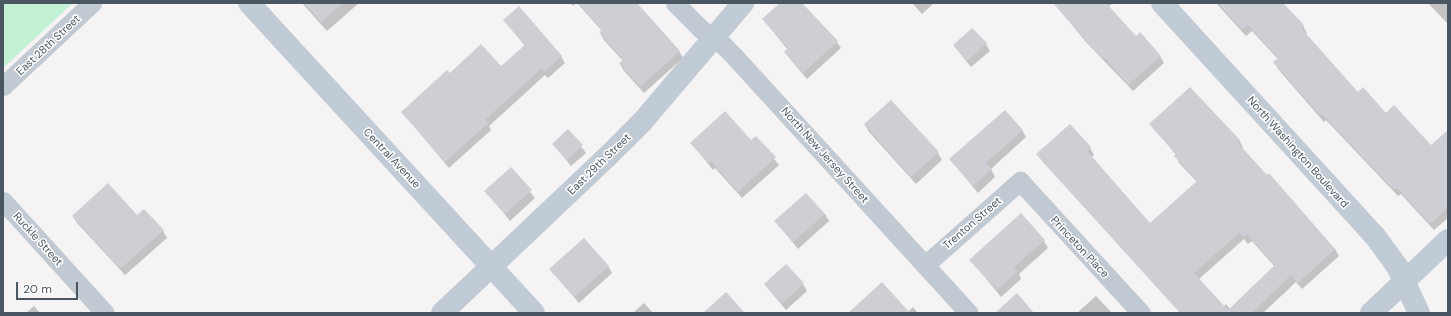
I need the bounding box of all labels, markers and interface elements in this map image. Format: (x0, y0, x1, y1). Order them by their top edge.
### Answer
street label: East 28th Street (13, 12, 83, 78)
street label: North Washington Boulevard (1245, 94, 1351, 210)
street label: North New Jersey Street (779, 104, 871, 206)
street label: Central Avenue (361, 125, 423, 191)
street label: East 29th Street (565, 131, 633, 197)
street label: Trenton Street (940, 194, 1004, 252)
street label: Ruckle Street (11, 210, 65, 268)
street label: Princeton Place (1048, 214, 1112, 280)
scale bar (18, 274, 80, 300)
text: 20 m (23, 281, 52, 297)

